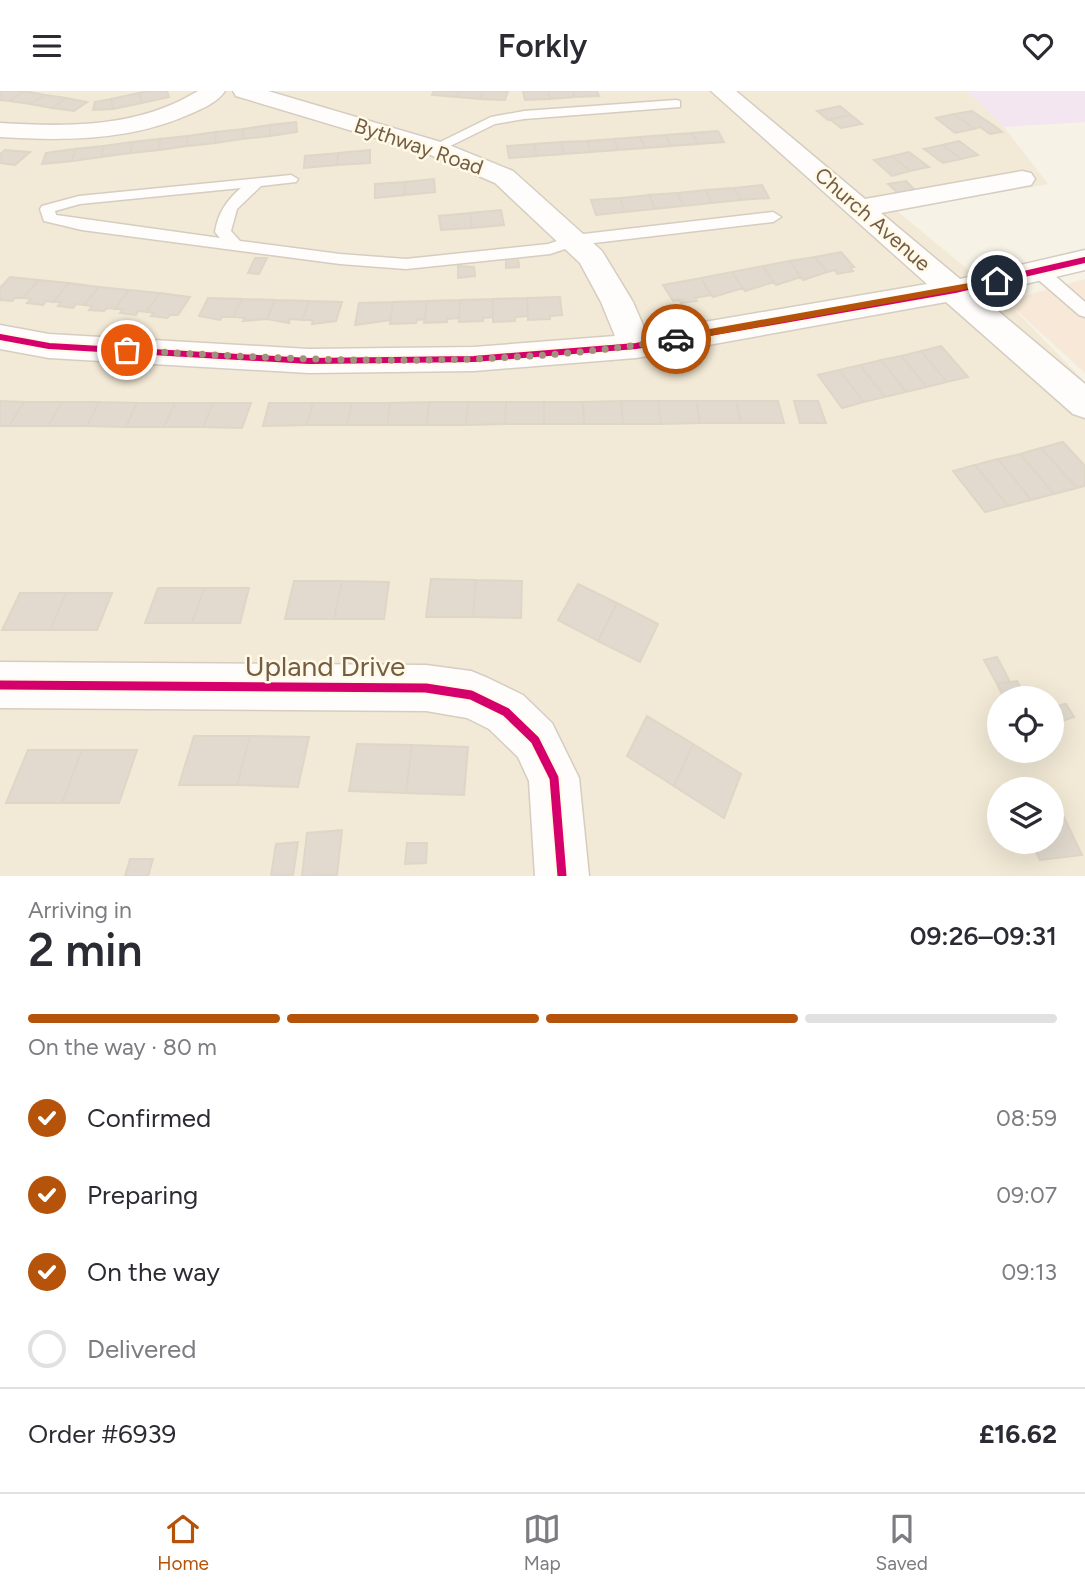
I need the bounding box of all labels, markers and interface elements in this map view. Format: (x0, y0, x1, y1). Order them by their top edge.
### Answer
icon: menu (28, 27, 66, 65)
text: Forkly (498, 27, 587, 65)
icon: heart (1019, 27, 1057, 65)
street label: Bythway Road (351, 112, 487, 180)
street label: Church Avenue (810, 162, 936, 276)
pin (967, 251, 1027, 311)
icon: home (978, 262, 1016, 300)
courier (641, 304, 711, 374)
pin (97, 320, 157, 380)
icon: car (657, 320, 695, 358)
icon: bag (108, 331, 146, 369)
street label: Upland Drive (245, 649, 405, 683)
map controls (987, 686, 1064, 854)
button: locate (987, 686, 1064, 763)
button: layers (987, 777, 1064, 854)
text: Arriving in (28, 896, 132, 924)
text: 09:26–09:31 (910, 920, 1057, 952)
text: 2 min (28, 922, 143, 978)
text: On the way · 80 m (28, 1033, 217, 1061)
icon: check (28, 1099, 66, 1137)
text: Confirmed (87, 1102, 211, 1134)
text: 08:59 (996, 1104, 1057, 1132)
icon: check (28, 1176, 66, 1214)
text: Preparing (87, 1179, 198, 1211)
text: 09:07 (996, 1181, 1057, 1209)
icon: check (28, 1253, 66, 1291)
text: On the way (87, 1256, 220, 1288)
text: 09:13 (1001, 1258, 1057, 1286)
text: Delivered (87, 1333, 196, 1365)
text: Order #6939 (28, 1418, 176, 1450)
text: £16.62 (979, 1418, 1057, 1450)
tab: Home (157, 1510, 209, 1575)
tab: Map (523, 1510, 561, 1575)
tab: Saved (875, 1510, 928, 1575)

